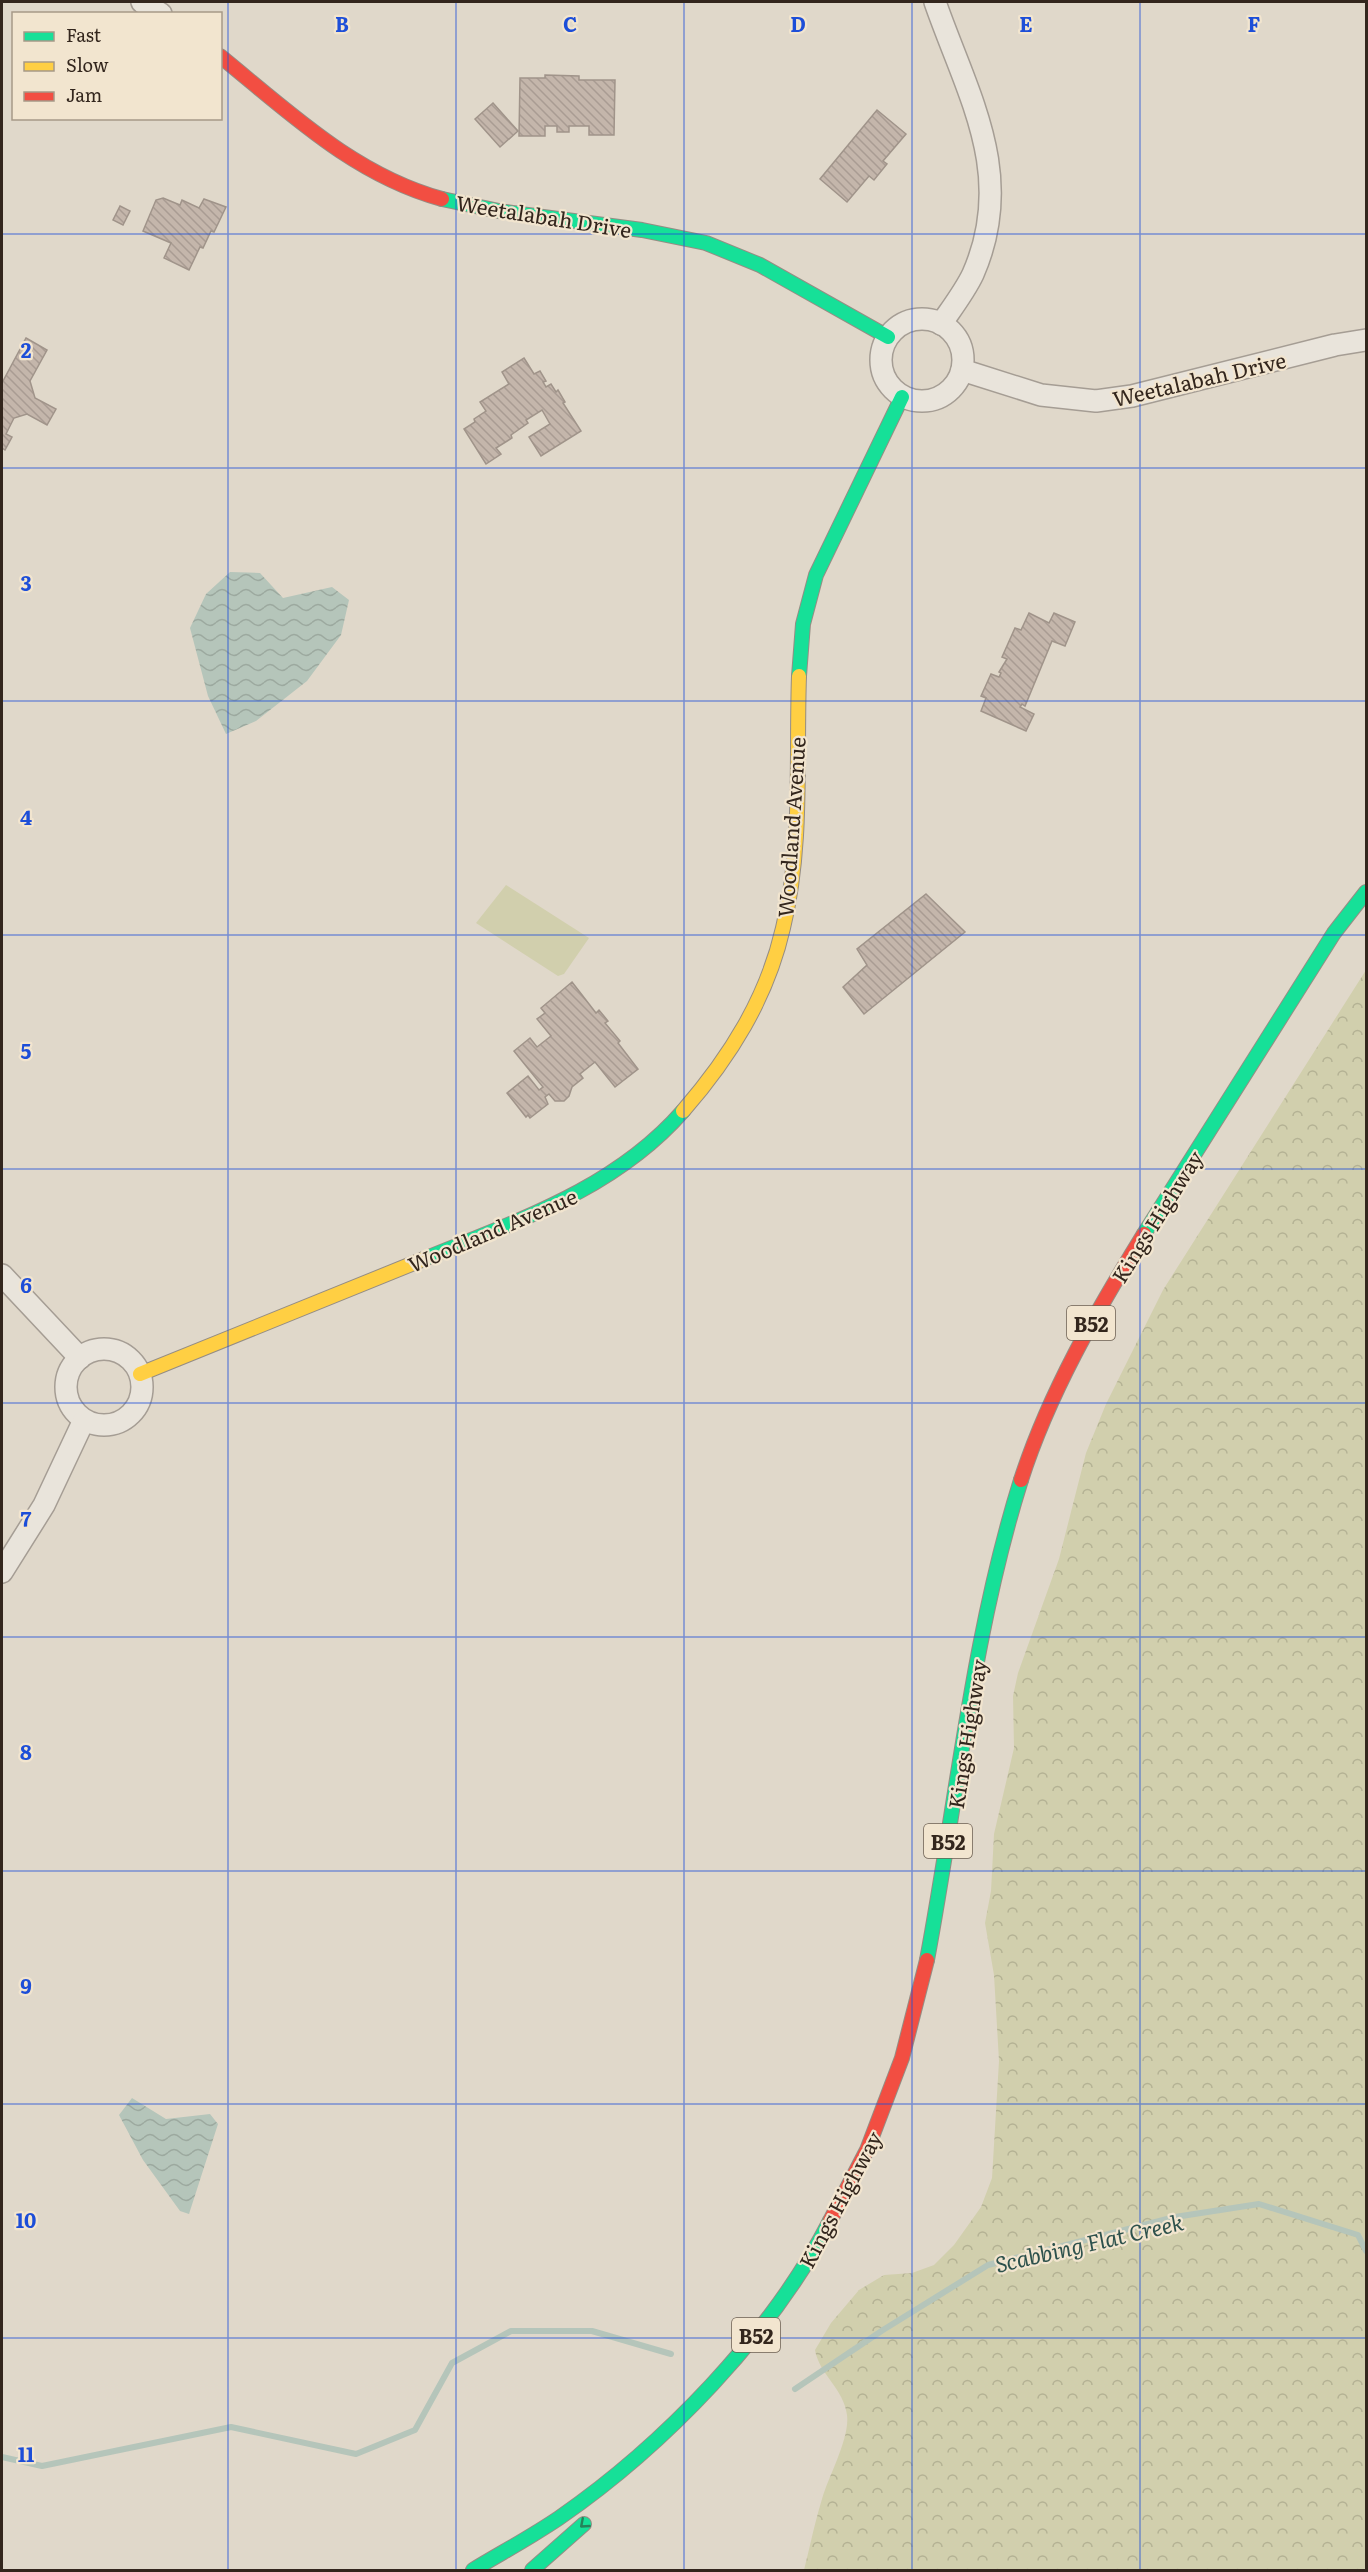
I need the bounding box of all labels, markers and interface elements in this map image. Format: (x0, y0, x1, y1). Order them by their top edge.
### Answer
text: B (335, 8, 349, 38)
text: C (563, 8, 577, 38)
text: D (790, 8, 806, 38)
text: E (1019, 8, 1033, 38)
text: F (1248, 8, 1261, 38)
legend (12, 12, 222, 120)
text: Fast (66, 21, 102, 48)
text: Slow (66, 51, 109, 78)
text: Jam (66, 81, 102, 108)
street label: Weetalabah Drive (454, 186, 634, 244)
text: 2 (21, 334, 32, 364)
street label: Weetalabah Drive (1109, 343, 1289, 413)
text: 3 (20, 567, 32, 597)
street label: Woodland Avenue (768, 735, 812, 918)
text: 4 (20, 801, 32, 831)
text: 5 (21, 1035, 32, 1065)
street label: Kings Highway (1103, 1143, 1210, 1288)
street label: Woodland Avenue (403, 1179, 582, 1279)
text: 6 (20, 1269, 32, 1299)
road number: B52 (1067, 1306, 1115, 1340)
text: 7 (21, 1503, 32, 1533)
street label: Kings Highway (939, 1656, 993, 1811)
text: 8 (20, 1736, 32, 1766)
road number: B52 (924, 1824, 972, 1858)
text: 9 (20, 1970, 32, 2000)
street label: Kings Highway (790, 2124, 889, 2273)
text: 10 (16, 2204, 36, 2234)
water label: Scabbing Flat Creek (992, 2204, 1186, 2280)
road number: B52 (732, 2318, 780, 2352)
text: 11 (18, 2438, 34, 2468)
one-way arrow (580, 2516, 591, 2527)

